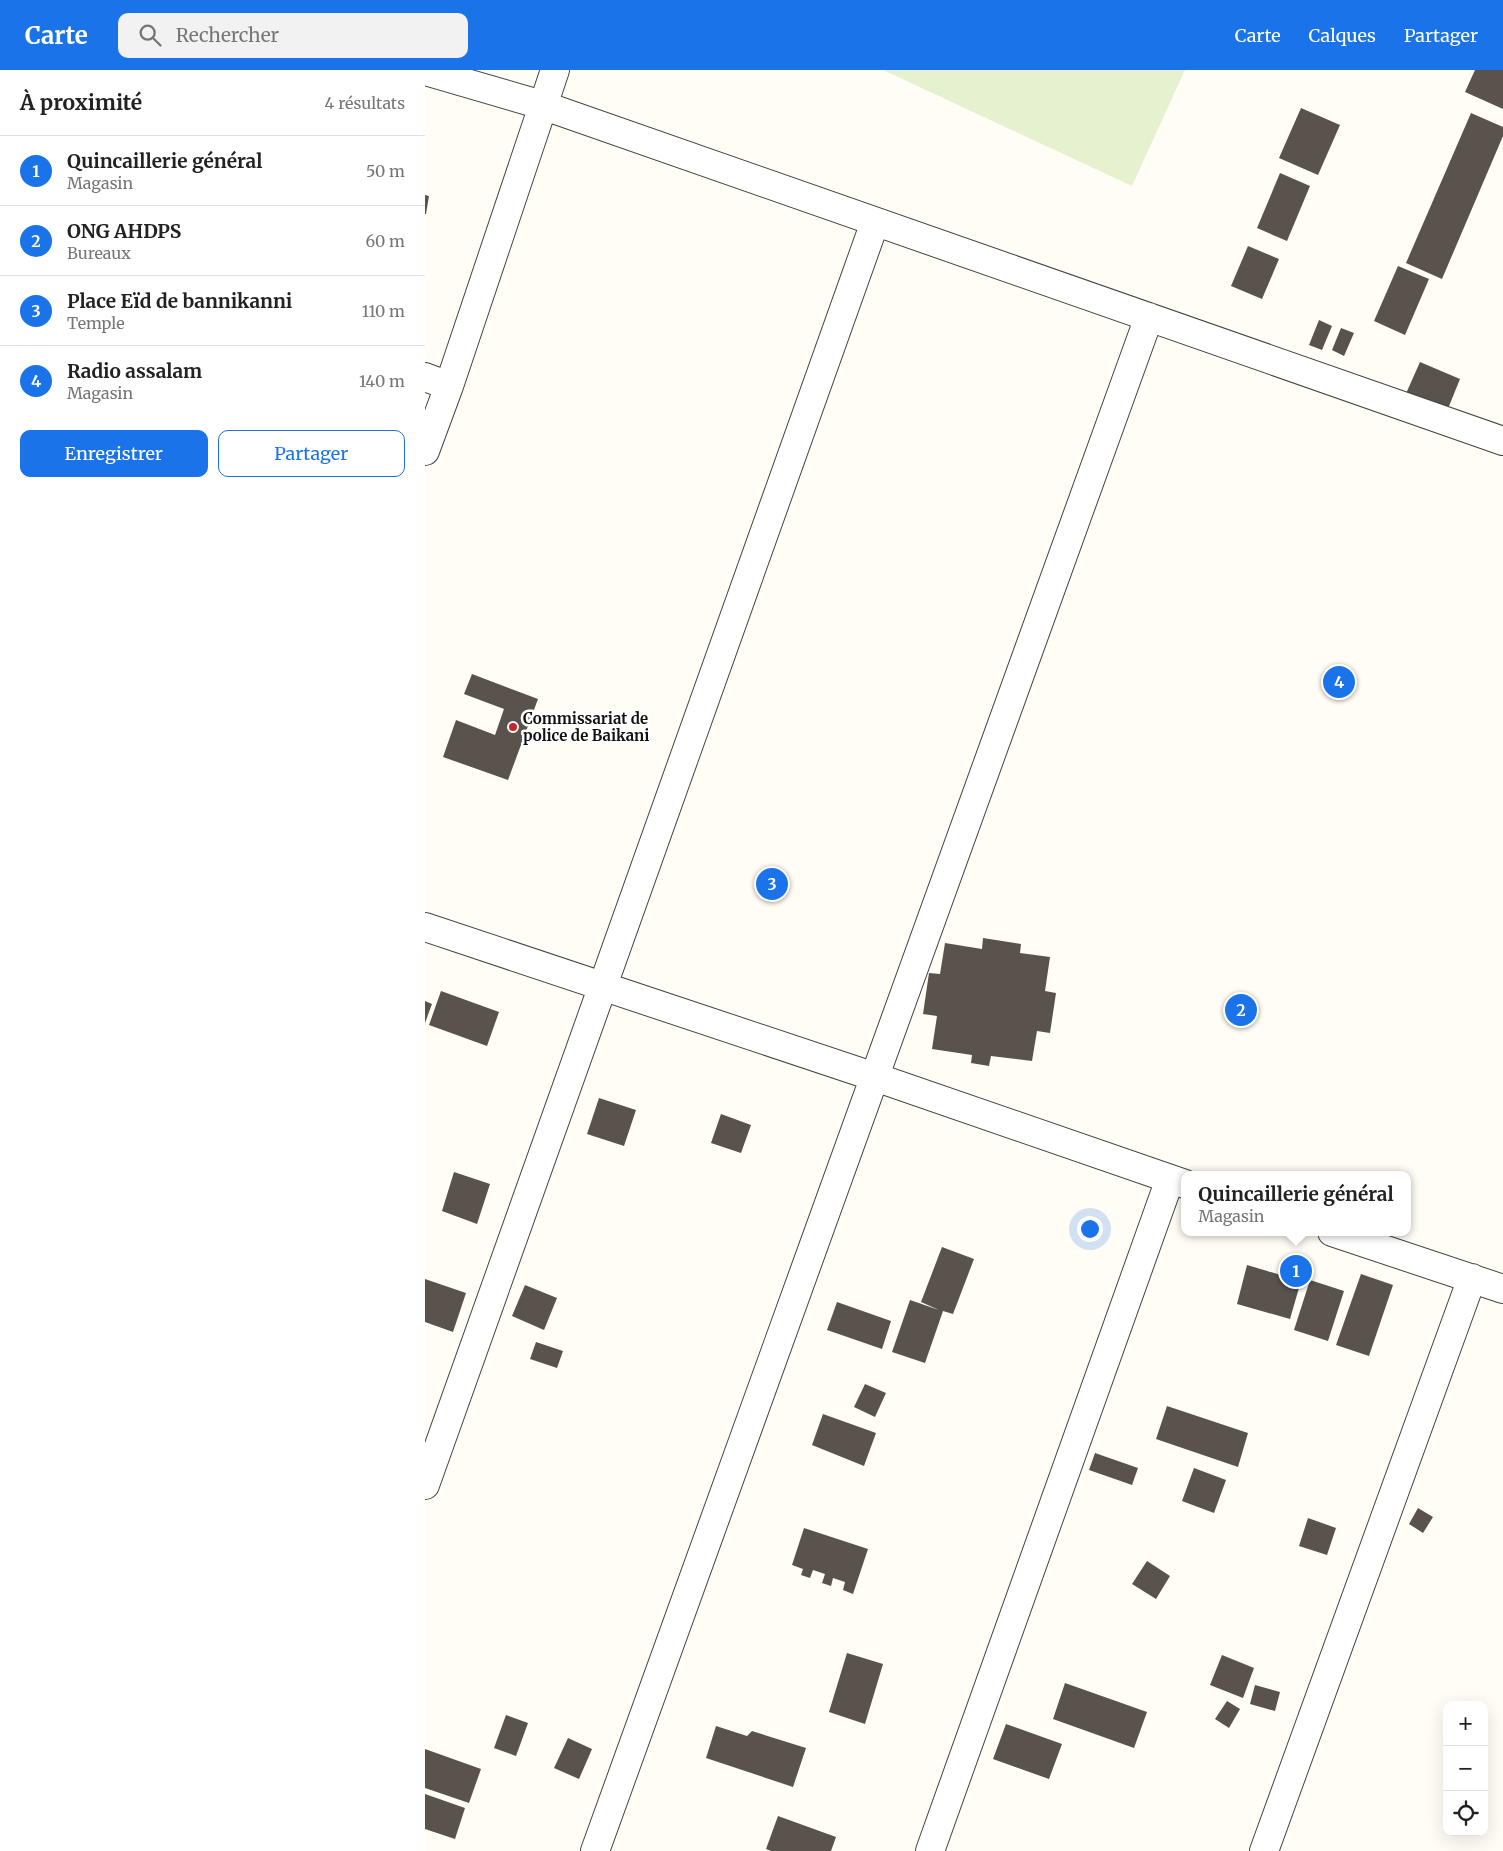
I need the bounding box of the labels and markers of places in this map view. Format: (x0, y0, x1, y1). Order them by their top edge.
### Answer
pin: 4 (1323, 663, 1355, 701)
place label: Commissariat de police de Baikani (523, 709, 649, 745)
marker: Commissariat de police de Baikani (507, 721, 519, 733)
pin: 3 (756, 865, 788, 903)
pin: 2 (1225, 991, 1257, 1029)
pin: 1 (1280, 1252, 1312, 1290)

